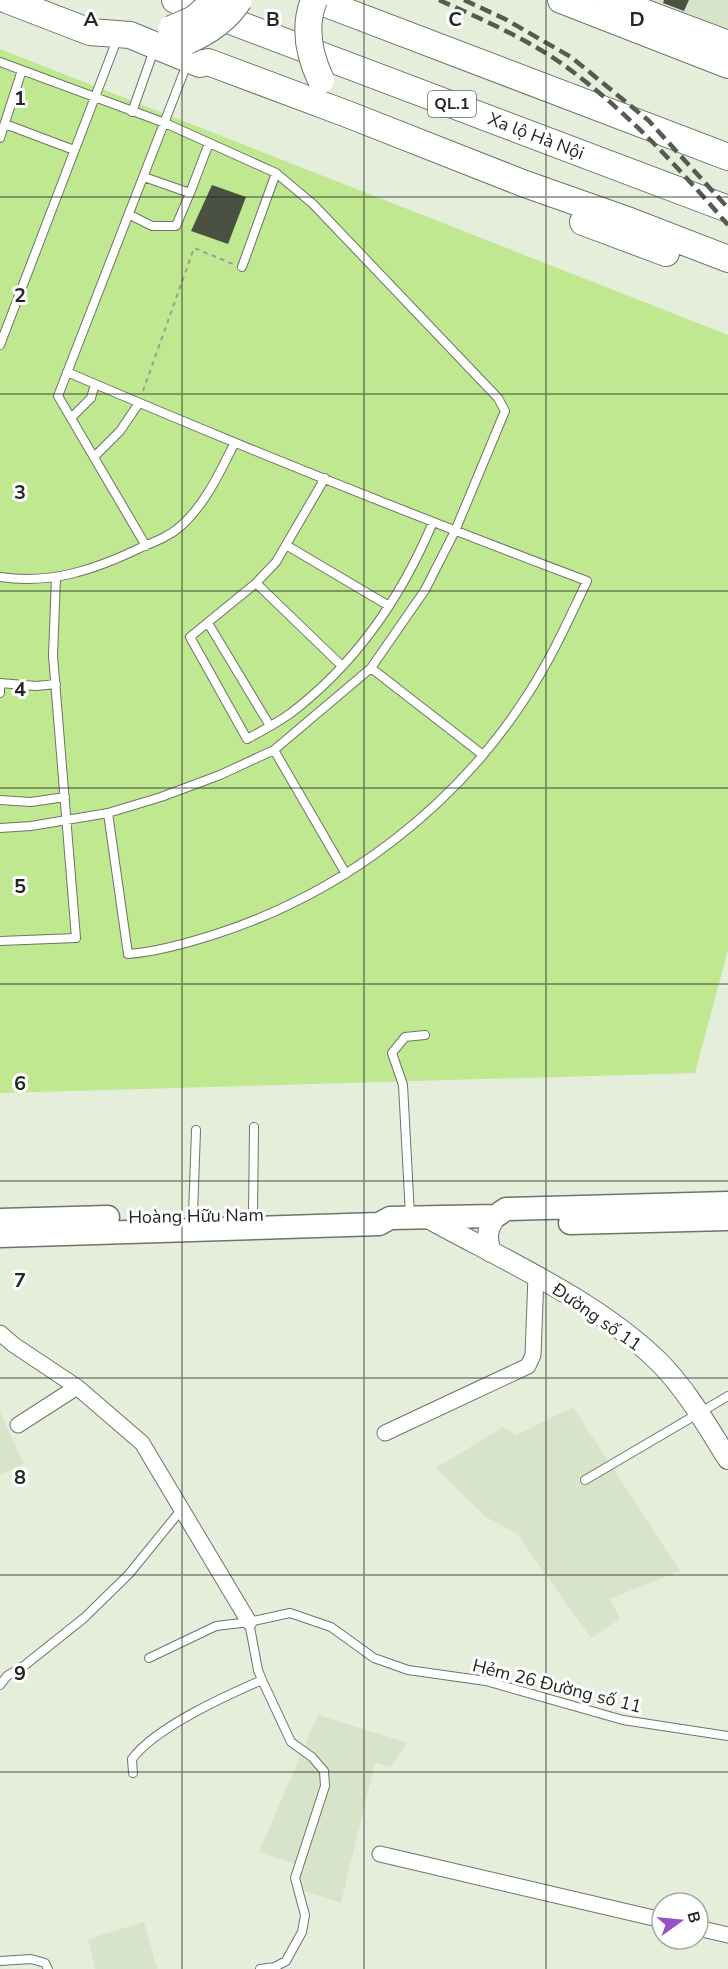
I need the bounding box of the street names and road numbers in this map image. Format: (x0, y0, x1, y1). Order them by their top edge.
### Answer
road number: QL.1 (428, 91, 476, 117)
street label: Xa lộ Hà Nội (485, 107, 587, 165)
street label: Hoàng Hữu Nam (128, 1203, 264, 1229)
street label: Đường số 11 (547, 1277, 646, 1357)
street label: Hẻm 26 Đường số 11 (470, 1653, 644, 1719)

